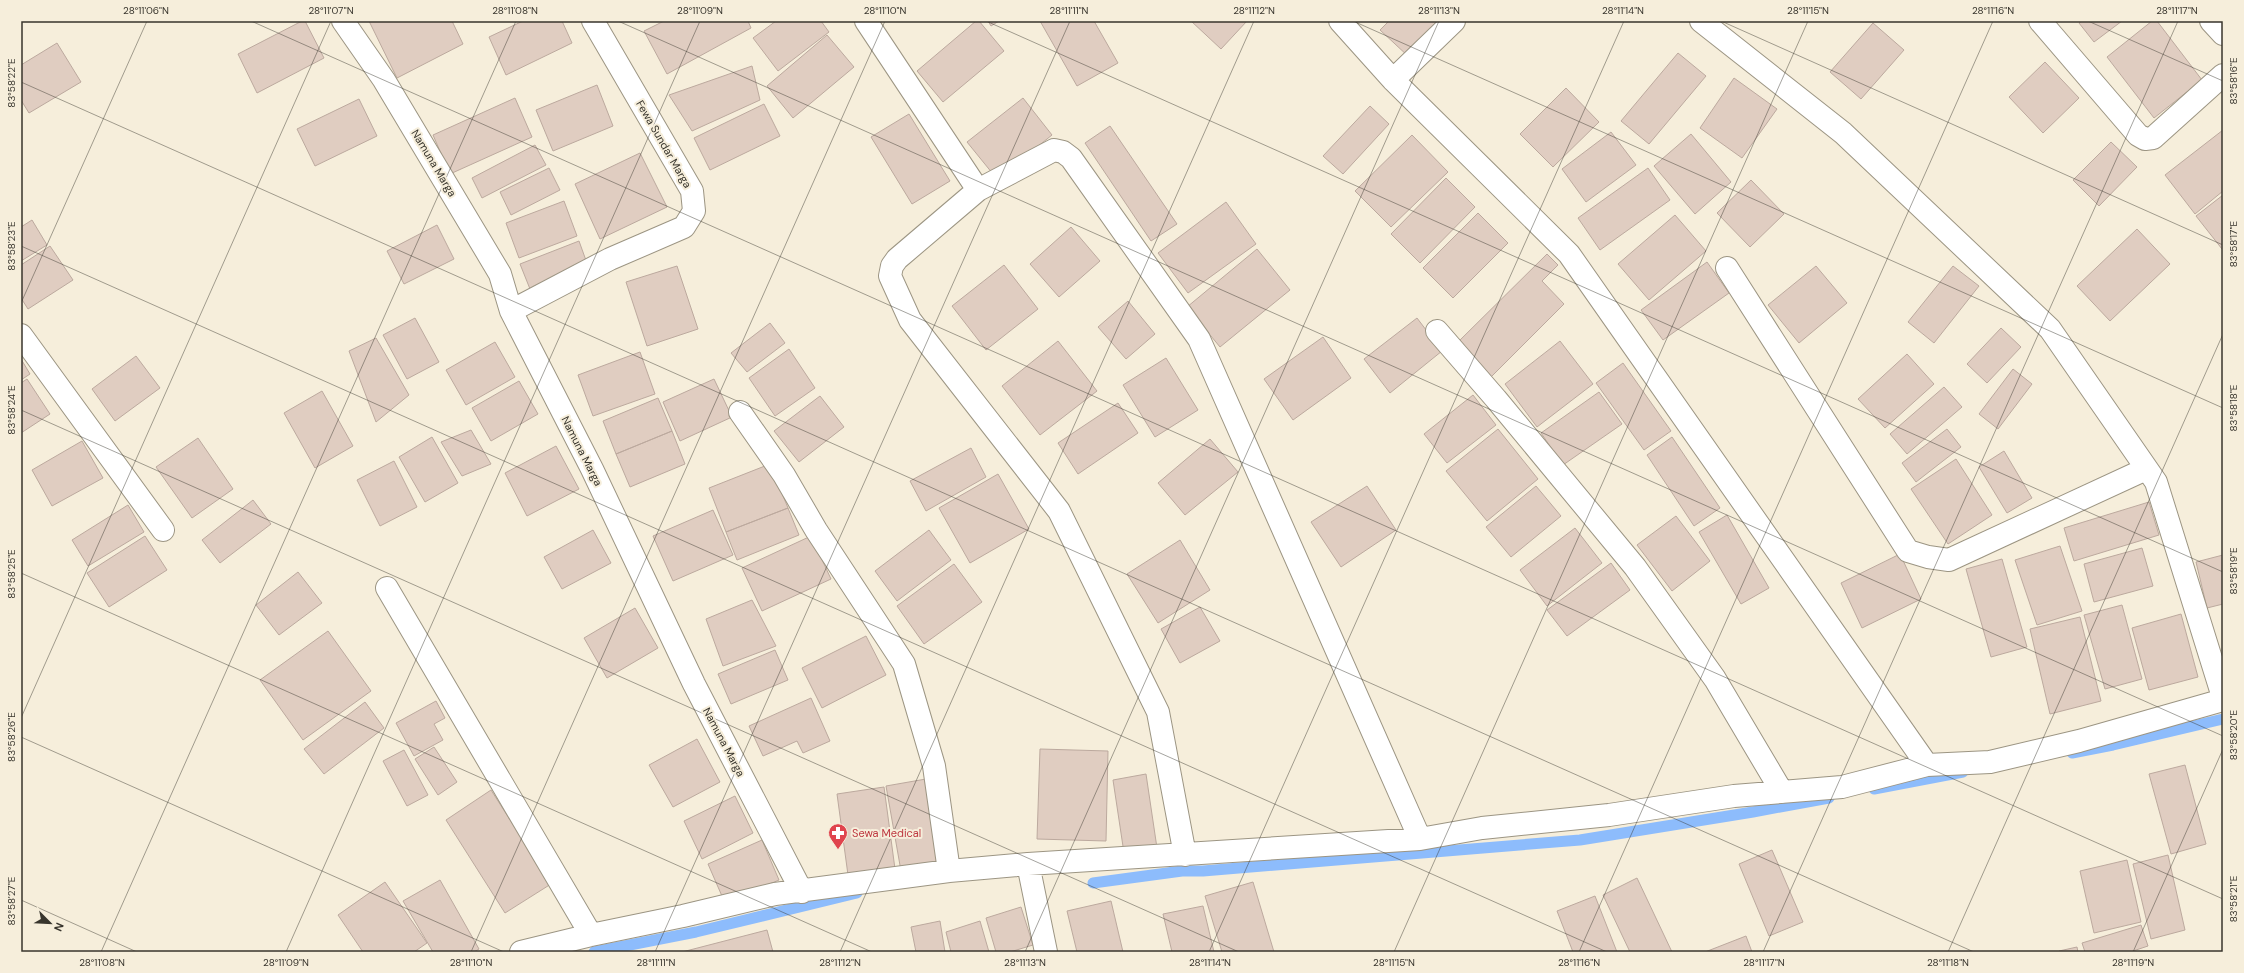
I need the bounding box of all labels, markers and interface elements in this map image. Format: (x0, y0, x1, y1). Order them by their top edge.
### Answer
text: 28°11'06"N (123, 4, 169, 17)
text: 28°11'07"N (308, 4, 354, 17)
text: 28°11'08"N (492, 4, 538, 17)
text: 28°11'09"N (677, 4, 723, 17)
text: 28°11'10"N (864, 4, 906, 17)
text: 28°11'11"N (1050, 4, 1089, 17)
text: 28°11'12"N (1233, 4, 1275, 17)
text: 28°11'13"N (1418, 4, 1460, 17)
text: 28°11'14"N (1602, 4, 1644, 17)
text: 28°11'15"N (1787, 4, 1829, 17)
text: 28°11'16"N (1972, 4, 2014, 17)
text: 28°11'17"N (2156, 4, 2198, 17)
text: 83°58'16"E (2227, 57, 2240, 105)
text: 83°58'22"E (5, 58, 18, 108)
street label: Fewa Sundar Marga (633, 98, 695, 190)
street label: Namuna Marga (408, 127, 460, 199)
text: 83°58'17"E (2227, 220, 2240, 267)
text: 83°58'23"E (5, 221, 18, 271)
text: 83°58'18"E (2227, 384, 2240, 431)
text: 83°58'24"E (5, 385, 18, 435)
street label: Namuna Marga (558, 414, 606, 488)
text: 83°58'19"E (2227, 547, 2240, 595)
text: 83°58'25"E (5, 549, 18, 599)
street label: Namuna Marga (700, 705, 748, 779)
text: 83°58'20"E (2227, 710, 2240, 760)
text: 83°58'26"E (5, 712, 18, 762)
pharmacy icon: Sewa Medical (827, 822, 849, 850)
place label: Sewa Medical (852, 826, 921, 840)
text: 83°58'21"E (2227, 875, 2240, 922)
text: 83°58'27"E (5, 876, 18, 925)
north arrow (30, 903, 70, 943)
text: N (51, 921, 67, 934)
text: 28°11'08"N (79, 956, 125, 969)
text: 28°11'09"N (263, 956, 309, 969)
text: 28°11'10"N (450, 956, 492, 969)
text: 28°11'11"N (637, 956, 676, 969)
text: 28°11'12"N (819, 956, 861, 969)
text: 28°11'13"N (1004, 956, 1046, 969)
text: 28°11'14"N (1189, 956, 1231, 969)
text: 28°11'15"N (1373, 956, 1415, 969)
text: 28°11'16"N (1558, 956, 1600, 969)
text: 28°11'17"N (1743, 956, 1785, 969)
text: 28°11'18"N (1927, 956, 1969, 969)
text: 28°11'19"N (2112, 956, 2154, 969)

